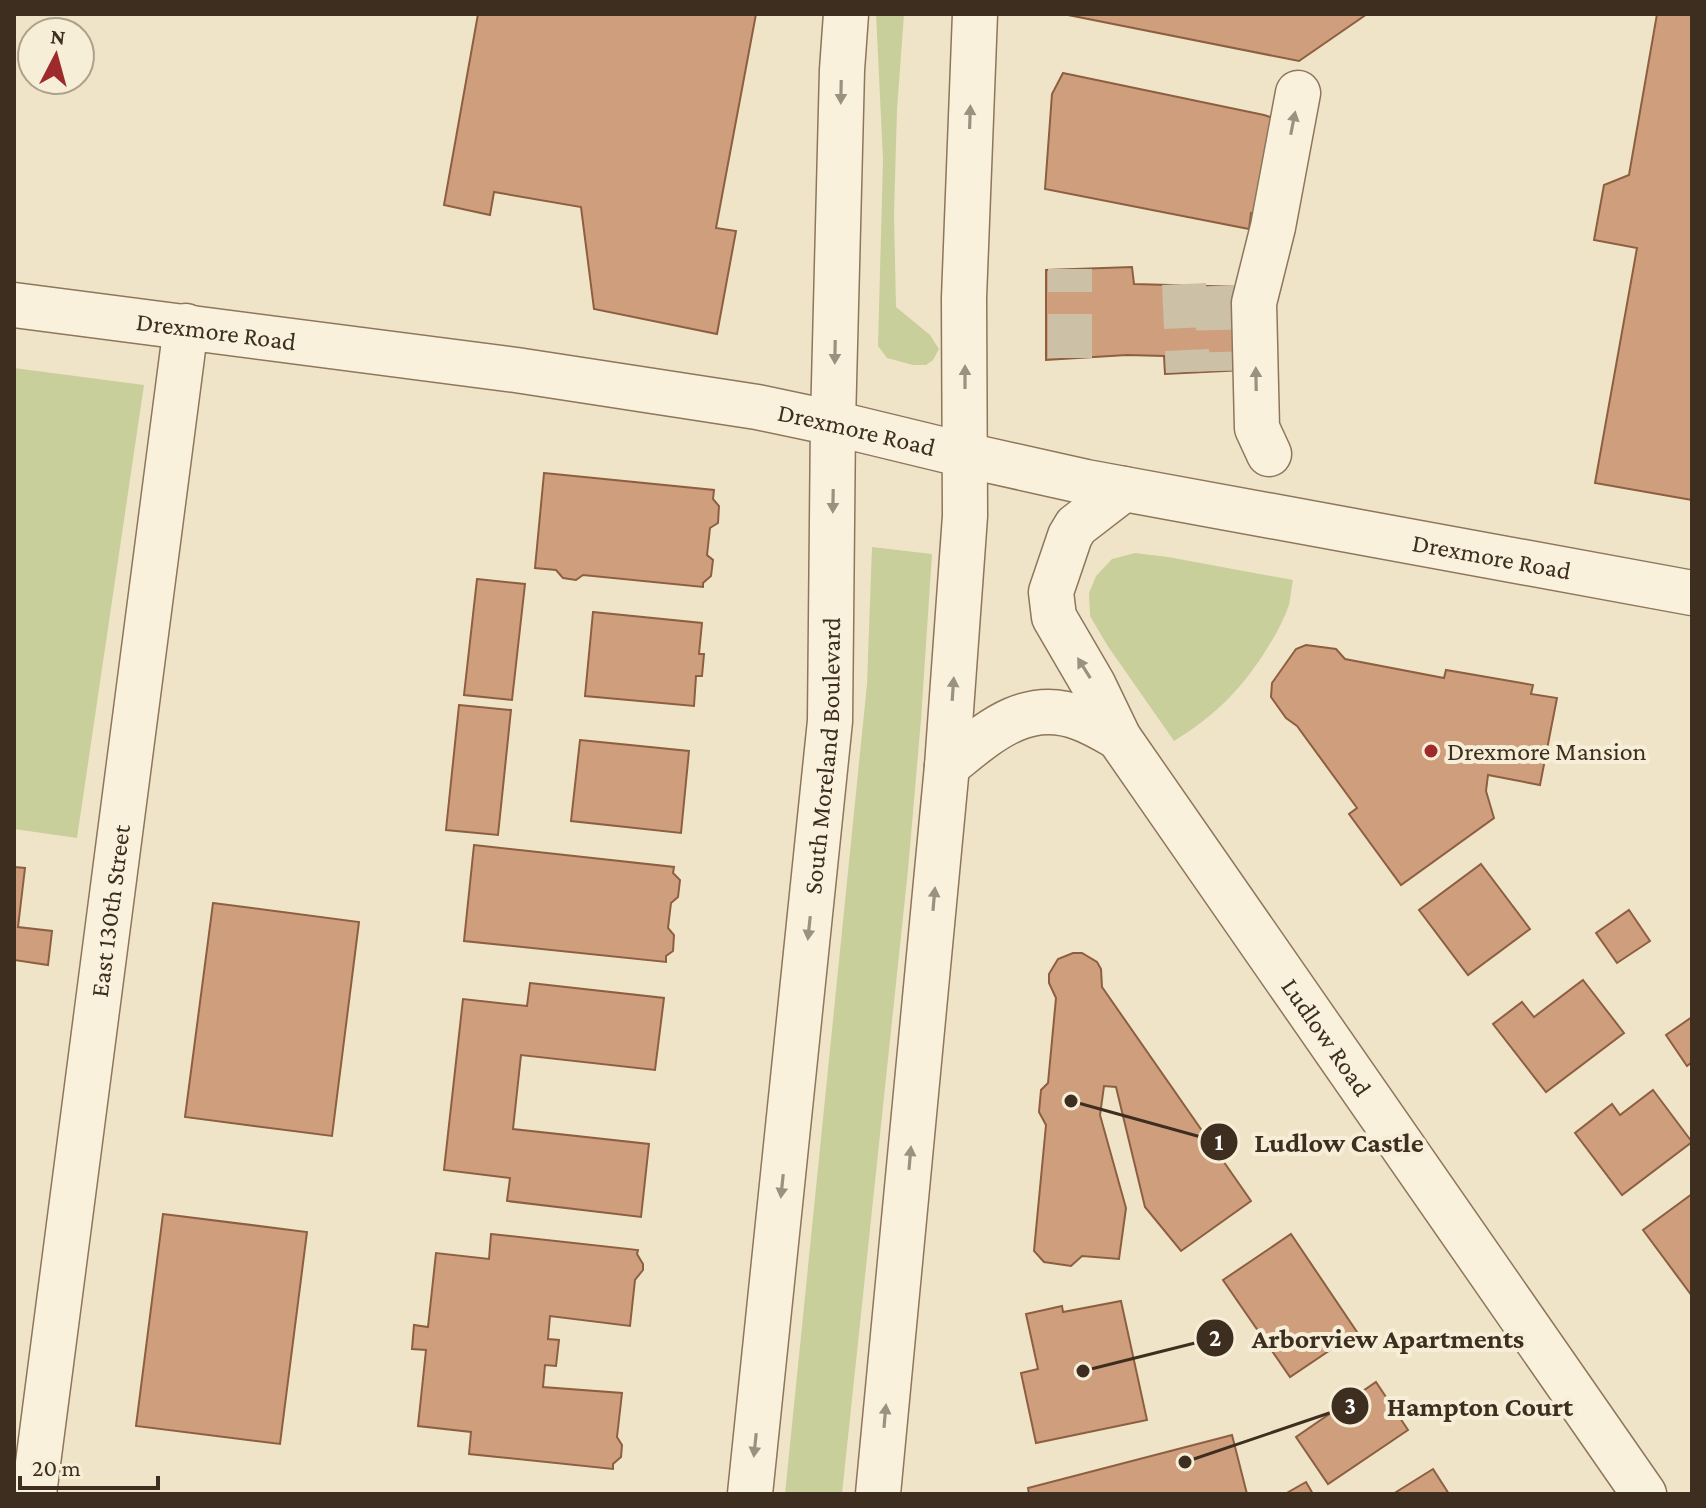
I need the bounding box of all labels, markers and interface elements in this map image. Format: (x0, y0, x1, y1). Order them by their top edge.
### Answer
north arrow (16, 16, 96, 96)
text: N (49, 23, 67, 50)
one-way arrow (835, 80, 848, 105)
one-way arrow (964, 104, 977, 129)
one-way arrow (1287, 110, 1299, 135)
street label: Drexmore Road (135, 306, 298, 356)
one-way arrow (829, 340, 841, 365)
one-way arrow (959, 364, 971, 389)
one-way arrow (1250, 366, 1262, 391)
street label: Drexmore Road (775, 397, 939, 462)
one-way arrow (826, 489, 839, 514)
street label: Drexmore Road (1410, 528, 1574, 585)
street label: South Moreland Boulevard (798, 617, 846, 896)
one-way arrow (1077, 658, 1092, 679)
one-way arrow (947, 676, 960, 701)
place label: Drexmore Mansion (1447, 737, 1647, 766)
marker: Drexmore Mansion (1422, 742, 1440, 760)
street label: East 130th Street (84, 822, 136, 999)
one-way arrow (928, 886, 941, 911)
one-way arrow (802, 916, 815, 941)
street label: Ludlow Road (1276, 973, 1378, 1102)
callout: Ludlow Castle (1199, 1116, 1440, 1168)
text: Ludlow Castle (1254, 1127, 1424, 1158)
text: 1 (1215, 1128, 1224, 1155)
one-way arrow (903, 1145, 916, 1170)
one-way arrow (775, 1174, 788, 1199)
callout: Arborview Apartments (1195, 1312, 1540, 1364)
text: Arborview Apartments (1251, 1323, 1524, 1354)
text: 2 (1209, 1324, 1221, 1351)
callout: Hampton Court (1330, 1380, 1589, 1432)
text: Hampton Court (1387, 1391, 1574, 1422)
text: 3 (1344, 1392, 1356, 1419)
one-way arrow (879, 1403, 892, 1428)
one-way arrow (749, 1433, 762, 1458)
scale bar (20, 1440, 158, 1490)
text: 20 m (32, 1454, 81, 1481)

